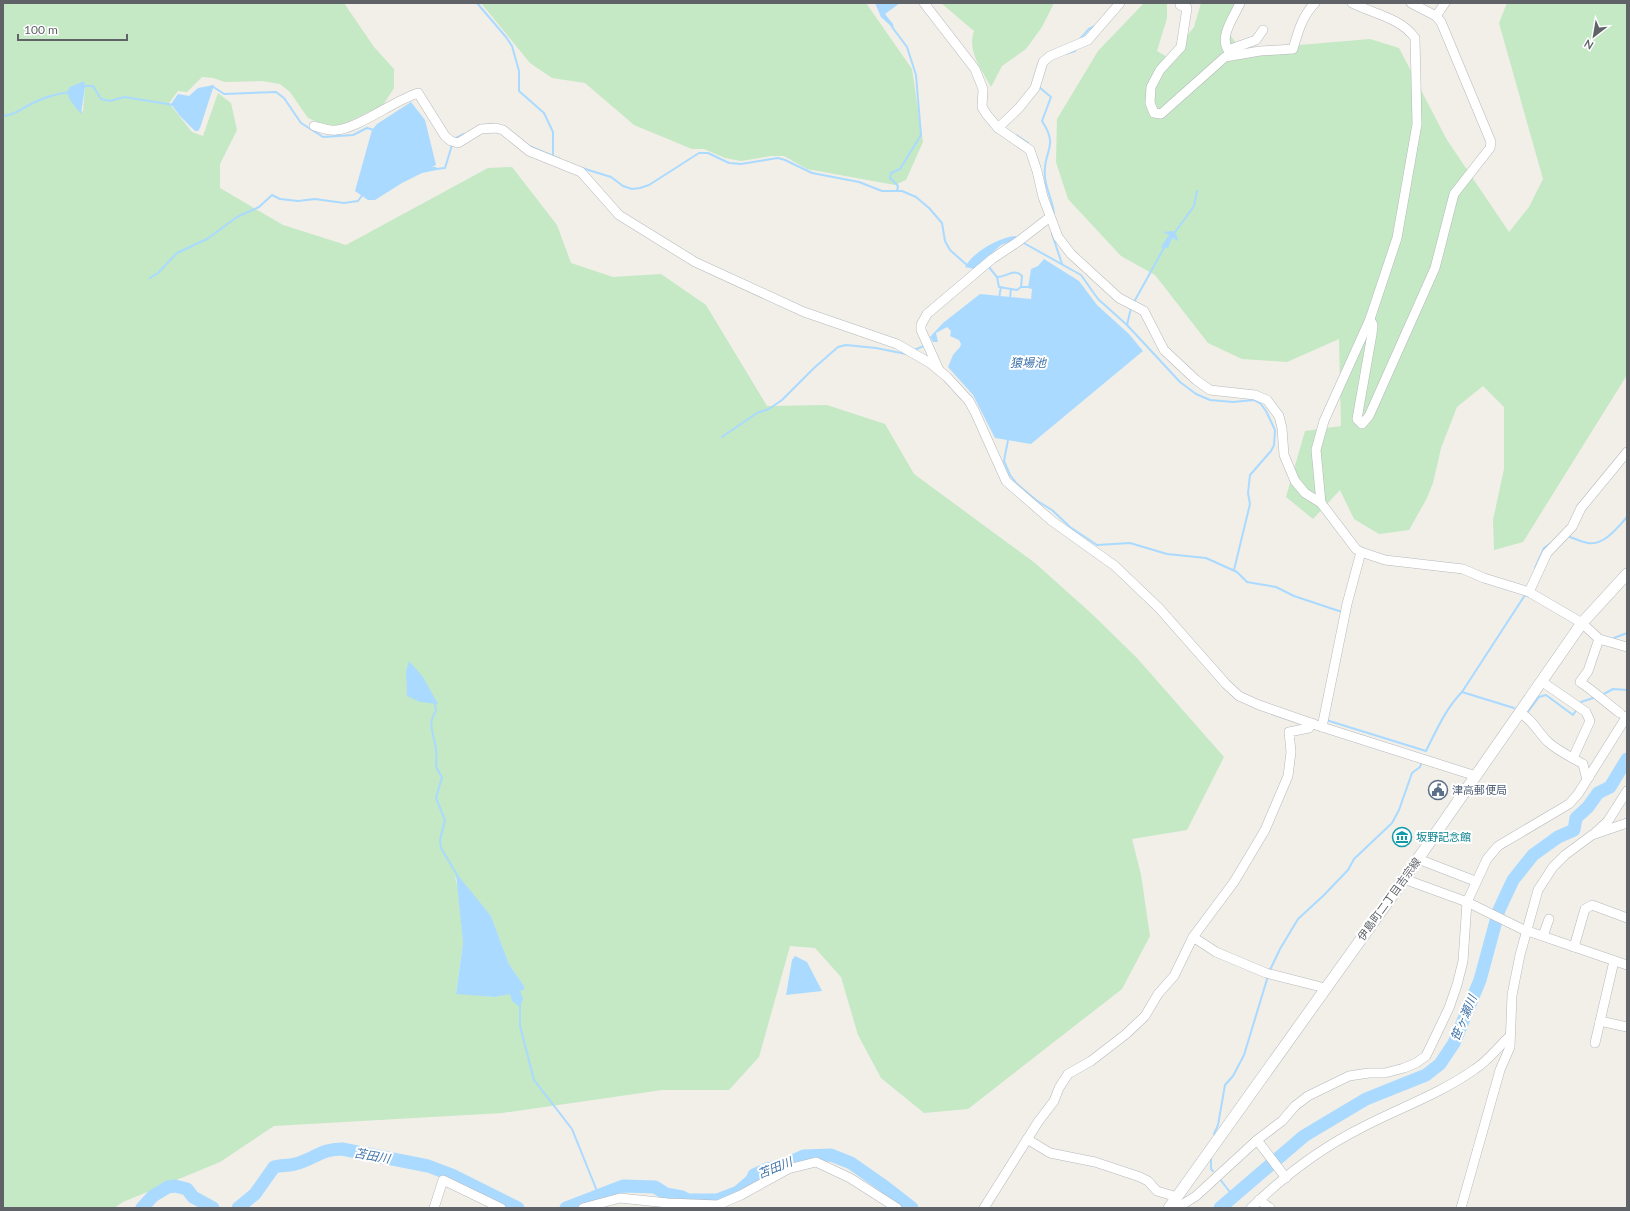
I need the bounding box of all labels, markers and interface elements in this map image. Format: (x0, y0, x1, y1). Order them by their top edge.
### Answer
scale bar (18, 16, 127, 42)
north arrow (1574, 16, 1614, 56)
text: 100 m (24, 22, 58, 37)
text: N (1582, 37, 1596, 53)
water label: 猿場池 (1010, 355, 1047, 370)
public building icon: 津高郵便局 (1427, 779, 1449, 801)
place label: 津高郵便局 (1452, 783, 1507, 796)
museum icon: 坂野記念館 (1391, 826, 1413, 848)
place label: 坂野記念館 (1416, 830, 1471, 843)
street label: 伊島町二丁目吉宗線 (1354, 855, 1423, 943)
water label: 笹ヶ瀬川 (1447, 991, 1481, 1043)
water label: 苫田川 (353, 1145, 393, 1166)
water label: 苫田川 (755, 1153, 796, 1181)

